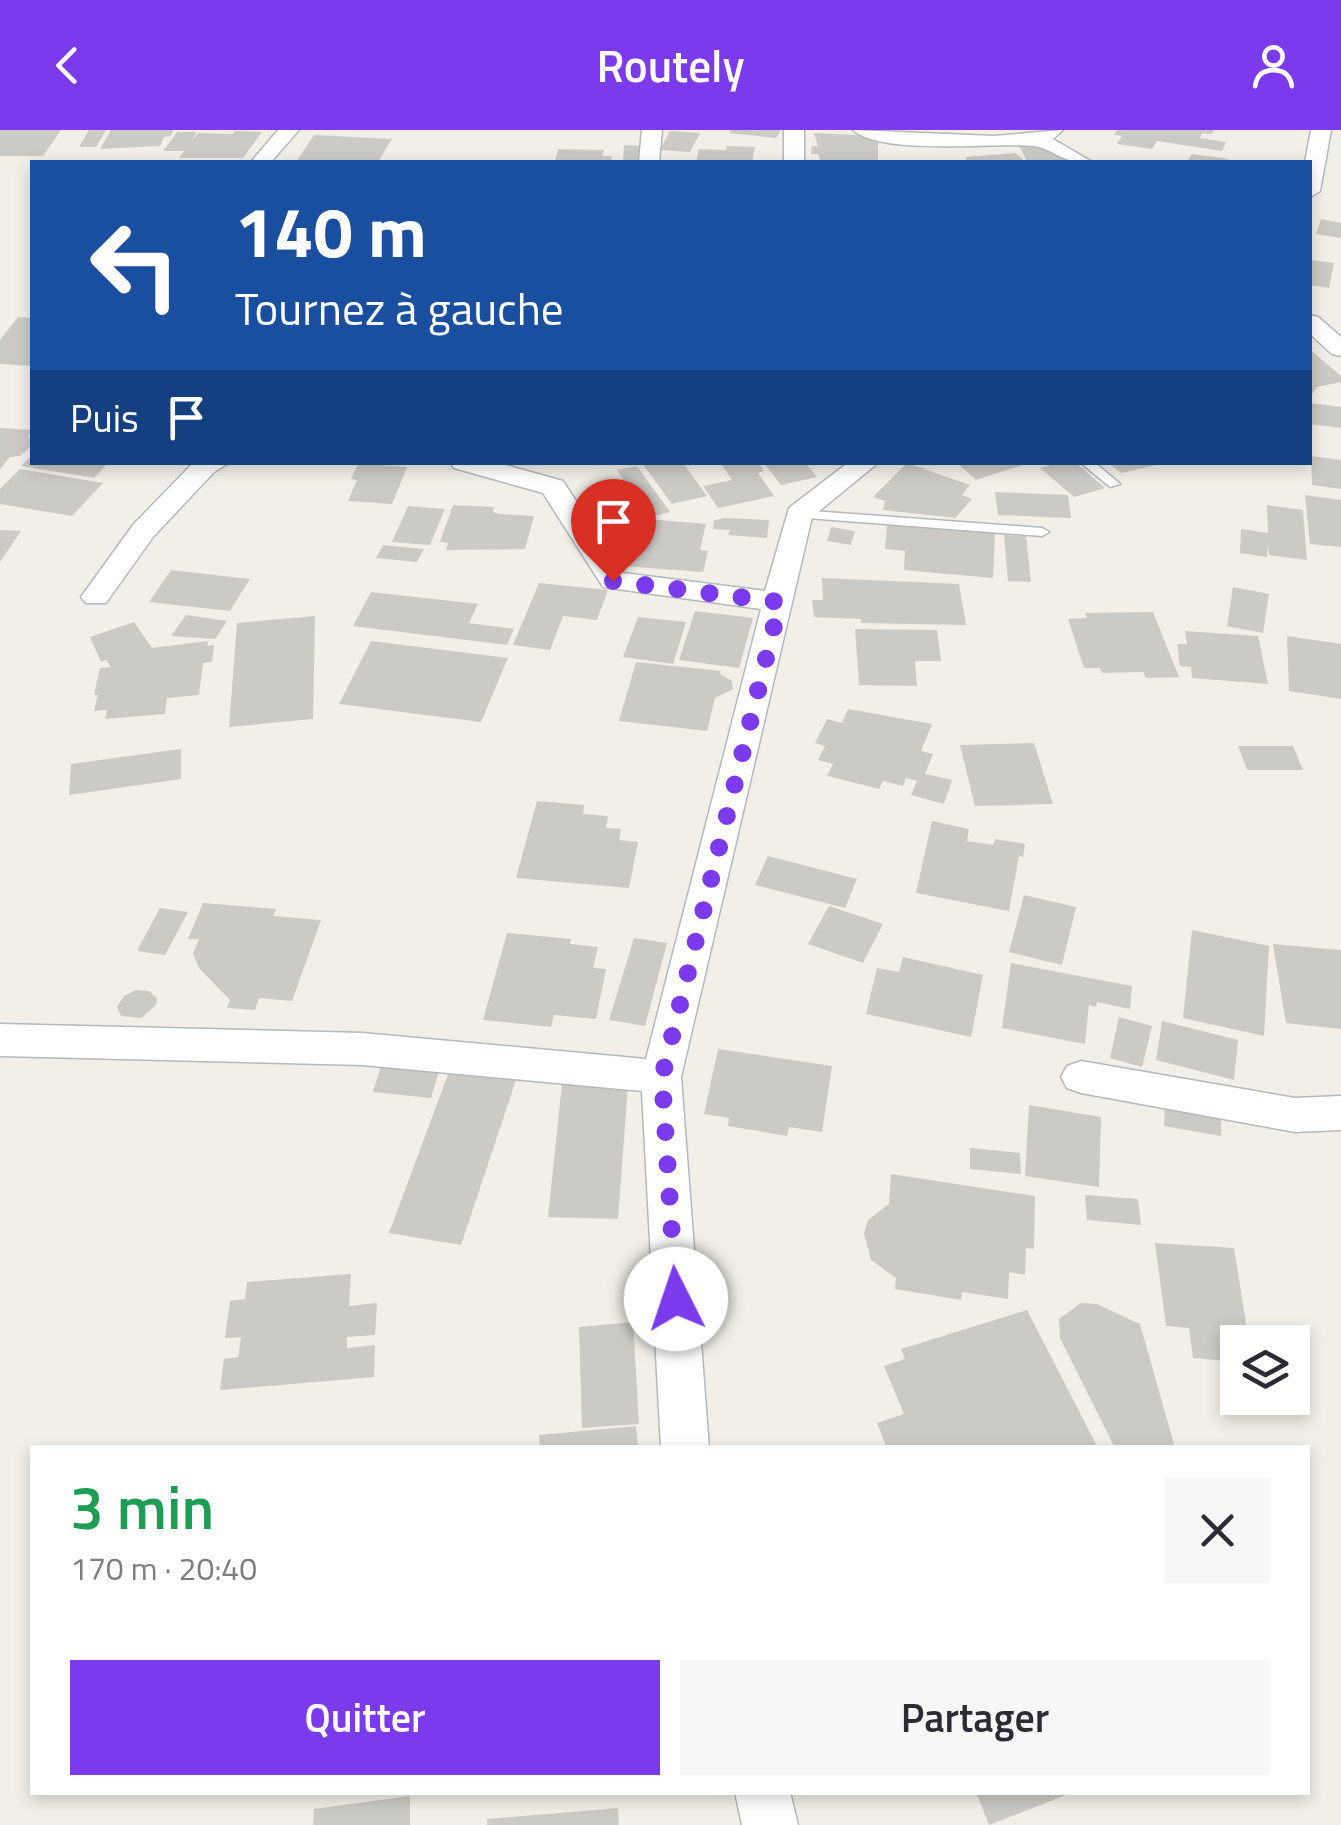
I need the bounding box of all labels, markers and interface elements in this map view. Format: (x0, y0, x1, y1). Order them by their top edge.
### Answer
text: Routely (596, 31, 745, 99)
icon: back (40, 38, 95, 93)
icon: person (1246, 38, 1301, 93)
text: 140 m (235, 178, 427, 284)
icon: left (70, 200, 200, 330)
text: Tournez à gauche (235, 274, 564, 342)
text: Puis (70, 389, 139, 447)
icon: arrive (159, 390, 214, 445)
pin (571, 479, 656, 582)
icon: arrive (586, 494, 641, 549)
position arrow (624, 1247, 728, 1351)
map controls (1220, 1325, 1310, 1415)
button: layers (1220, 1325, 1310, 1415)
text: 3 min (70, 1461, 214, 1552)
button: close (1165, 1478, 1270, 1583)
text: 170 m · 20:40 (70, 1544, 257, 1592)
button: Quitter (70, 1660, 660, 1775)
button: Partager (680, 1660, 1270, 1775)

